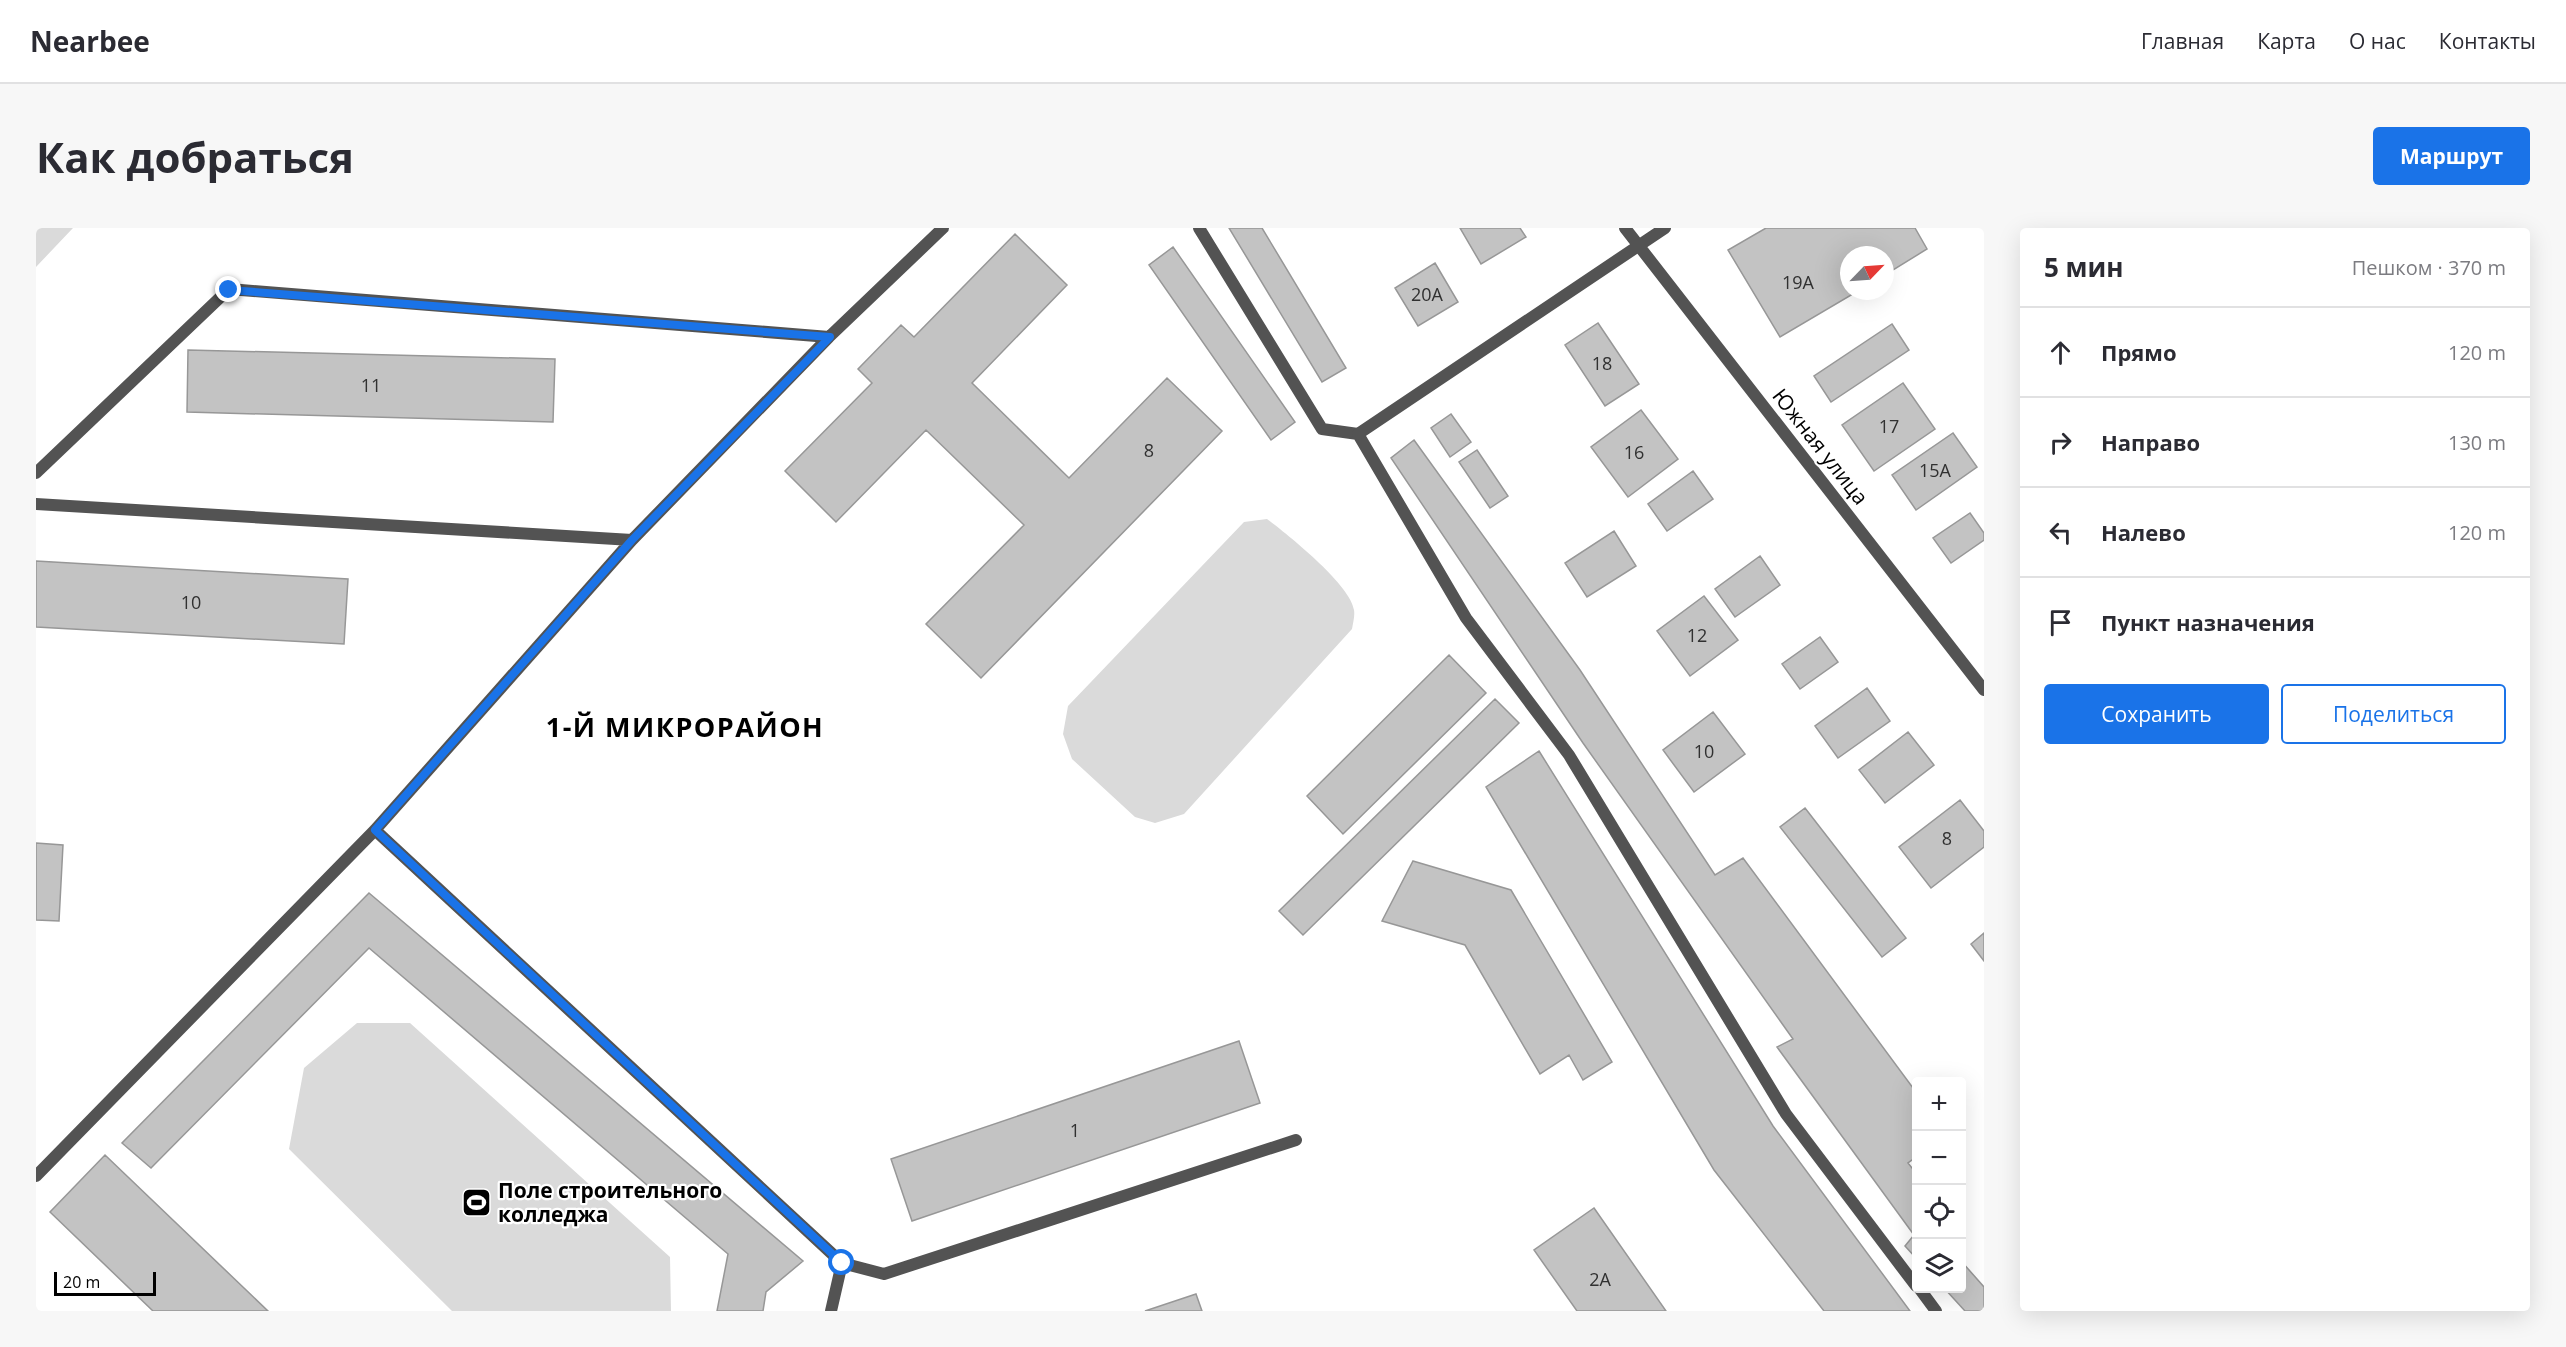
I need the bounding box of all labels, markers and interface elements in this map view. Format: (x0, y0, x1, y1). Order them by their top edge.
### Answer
text: Nearbee (30, 22, 150, 60)
text: Главная (2141, 27, 2224, 55)
text: Карта (2257, 27, 2316, 55)
text: О нас (2349, 27, 2406, 55)
text: Контакты (2439, 27, 2536, 55)
button: Маршрут (2373, 127, 2530, 185)
text: Как добраться (36, 128, 354, 185)
north arrow (1840, 246, 1894, 300)
text: 5 мин (2044, 249, 2124, 285)
text: Пешком · 370 m (2352, 254, 2506, 281)
house number: 19А (1782, 270, 1815, 294)
route end (215, 276, 241, 302)
house number: 20А (1411, 282, 1444, 306)
icon: ahead (2044, 336, 2077, 369)
text: Прямо (2101, 337, 2177, 367)
text: 120 m (2448, 339, 2506, 366)
house number: 18 (1592, 351, 1612, 375)
house number: 11 (361, 373, 381, 397)
street label: Южная улица (1767, 383, 1875, 510)
house number: 17 (1879, 414, 1899, 438)
icon: right (2044, 426, 2077, 459)
text: Направо (2101, 427, 2200, 457)
text: 130 m (2448, 429, 2506, 456)
house number: 8 (1144, 438, 1154, 462)
house number: 16 (1624, 440, 1644, 464)
house number: 15А (1919, 458, 1952, 482)
icon: left (2044, 516, 2077, 549)
text: Налево (2101, 517, 2186, 547)
text: 120 m (2448, 519, 2506, 546)
house number: 10 (181, 590, 201, 614)
icon: arrive (2044, 606, 2077, 639)
text: Пункт назначения (2101, 607, 2315, 637)
house number: 12 (1687, 623, 1707, 647)
button: Сохранить (2044, 684, 2269, 744)
button: Поделиться (2281, 684, 2506, 744)
district label: 1-Й МИКРОРАЙОН (546, 708, 824, 745)
house number: 10 (1694, 739, 1714, 763)
house number: 8 (1942, 826, 1952, 850)
map controls (1912, 1077, 1966, 1293)
button: + (1912, 1077, 1966, 1131)
house number: 1 (1070, 1118, 1080, 1142)
button: − (1912, 1131, 1966, 1185)
place label: Поле строительного колледжа (498, 1176, 722, 1228)
button: locate (1912, 1185, 1966, 1239)
sports icon: Поле строительного колледжа (461, 1187, 493, 1219)
button: layers (1912, 1239, 1966, 1293)
route start (828, 1249, 854, 1275)
house number: 2А (1589, 1267, 1611, 1291)
scale bar (54, 1269, 156, 1296)
text: 20 m (63, 1271, 100, 1293)

